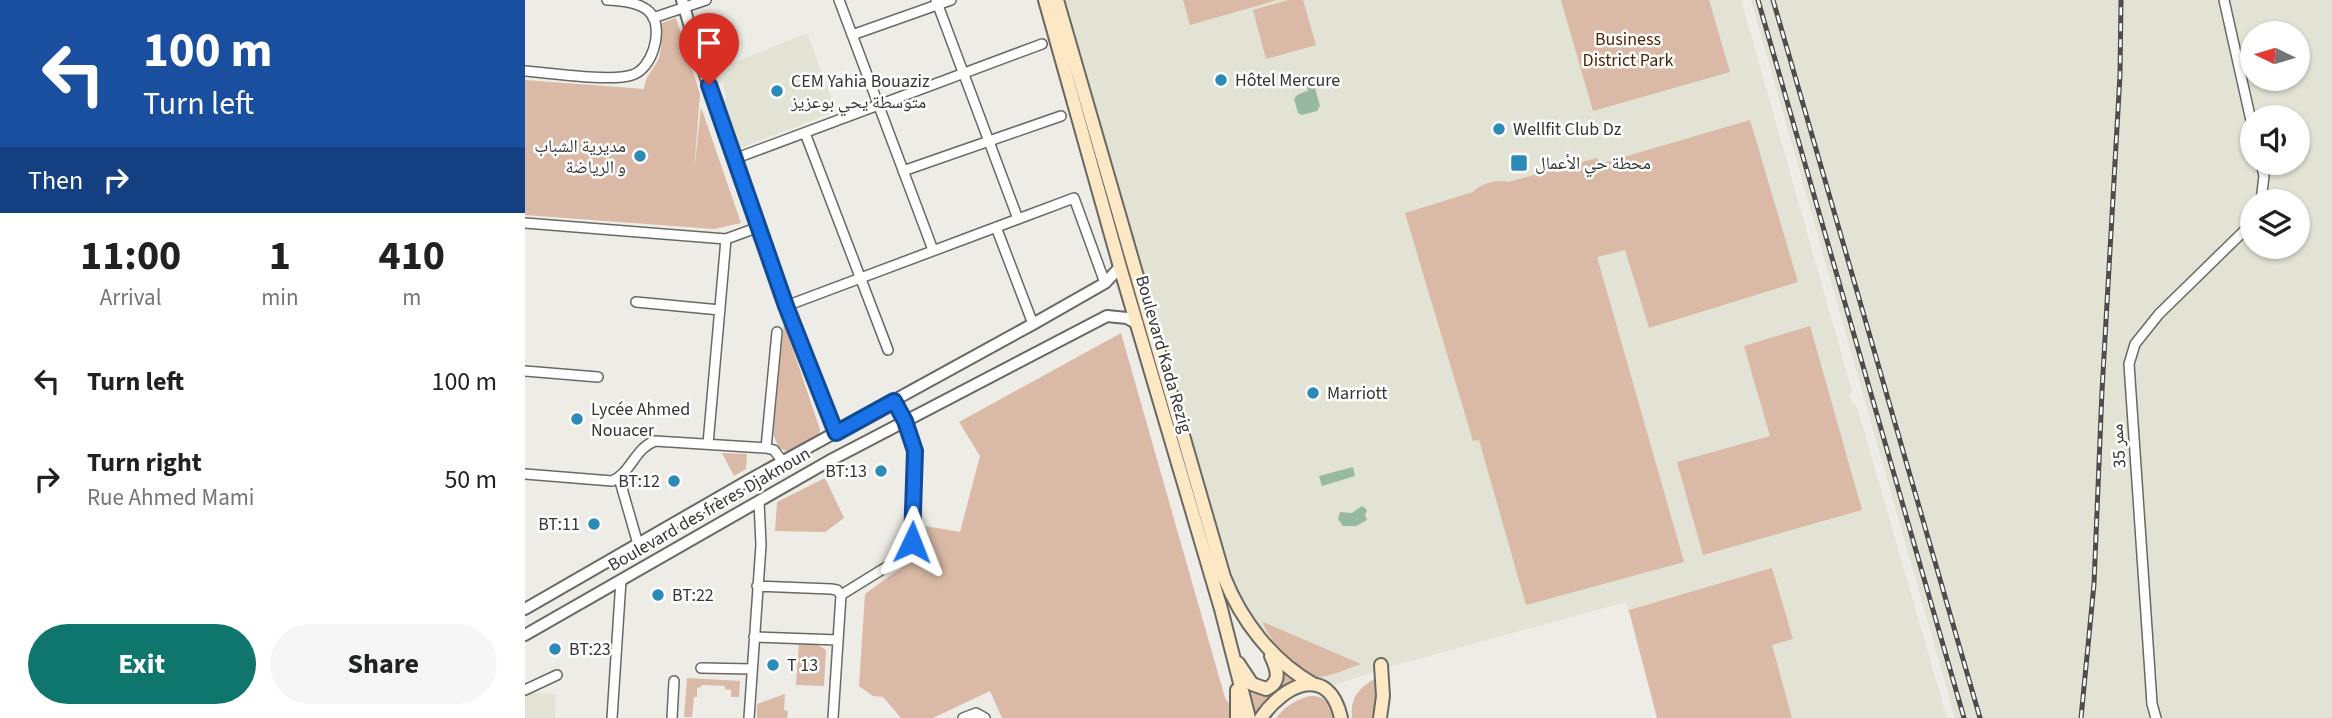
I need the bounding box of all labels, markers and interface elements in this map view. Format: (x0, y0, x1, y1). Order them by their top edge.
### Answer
pin (679, 13, 739, 85)
text: 100 m (143, 16, 272, 86)
north arrow (2240, 21, 2310, 91)
map controls (2240, 21, 2310, 259)
icon: arrive (690, 24, 728, 62)
park label: Business District Park (1583, 27, 1673, 73)
icon: left (28, 28, 119, 119)
place label: Hôtel Mercure (1235, 68, 1340, 93)
place label: CEM Yahia Bouaziz متوسطة يحي بوعزيز (790, 69, 930, 117)
marker: Hôtel Mercure (1213, 72, 1229, 88)
text: Turn left (143, 81, 254, 127)
marker: CEM Yahia Bouaziz متوسطة يحي بوعزيز (769, 83, 785, 99)
button: sound (2240, 105, 2310, 175)
place label: Wellfit Club Dz (1513, 117, 1622, 142)
marker: Wellfit Club Dz (1491, 121, 1507, 137)
place label: مديرية الشباب و الرياضة (534, 134, 626, 180)
marker: مديرية الشباب و الرياضة (632, 148, 648, 164)
place label: محطة حي الأعمال (1535, 151, 1651, 178)
marker: محطة حي الأعمال (1509, 153, 1529, 173)
icon: right (97, 161, 135, 199)
text: Then (28, 162, 83, 199)
button: layers (2240, 189, 2310, 259)
text: 11:00 (80, 226, 181, 286)
text: 1 (269, 226, 291, 286)
text: 410 (378, 226, 445, 286)
street label: Boulevard Kada Rezig (1129, 272, 1198, 436)
text: Arrival (100, 281, 162, 314)
text: min (261, 281, 299, 314)
text: m (402, 281, 421, 314)
icon: left (28, 362, 66, 400)
text: Turn left (87, 363, 184, 400)
text: 100 m (431, 363, 497, 400)
place label: Marriott (1327, 381, 1387, 406)
marker: Marriott (1305, 385, 1321, 401)
place label: Lycée Ahmed Nouacer (591, 397, 690, 443)
marker: Lycée Ahmed Nouacer (569, 411, 585, 427)
street label: ممر 35 (2104, 423, 2133, 469)
street label: Boulevard des frères Djaknoun (604, 441, 815, 578)
text: Turn right (87, 444, 202, 481)
place label: BT:13 (825, 459, 867, 484)
icon: right (28, 460, 66, 498)
text: 50 m (444, 461, 497, 498)
marker: BT:13 (873, 463, 889, 479)
place label: BT:12 (618, 469, 660, 494)
marker: BT:12 (666, 473, 682, 489)
text: Rue Ahmed Mami (87, 481, 255, 514)
position arrow (875, 505, 949, 579)
place label: BT:11 (538, 512, 580, 537)
marker: BT:11 (586, 516, 602, 532)
place label: BT:22 (672, 583, 714, 608)
marker: BT:22 (650, 587, 666, 603)
button: Exit (28, 624, 256, 704)
button: Share (270, 624, 497, 704)
place label: BT:23 (569, 637, 611, 662)
marker: BT:23 (547, 641, 563, 657)
place label: T 13 (787, 653, 818, 678)
marker: T 13 (765, 657, 781, 673)

